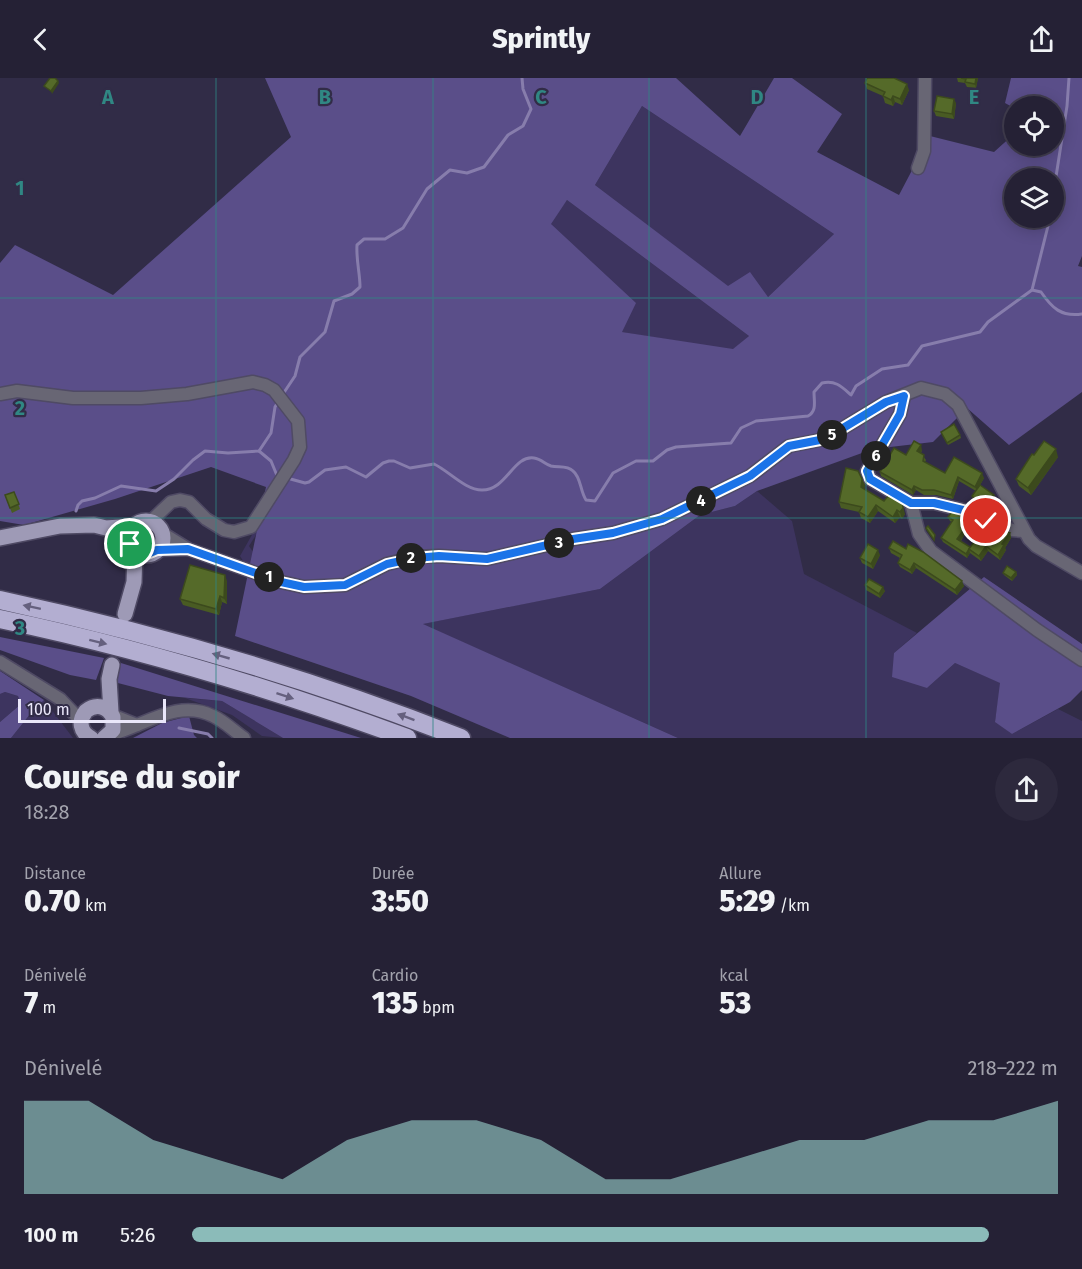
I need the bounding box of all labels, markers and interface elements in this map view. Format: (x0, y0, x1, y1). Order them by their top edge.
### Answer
icon: back (24, 23, 57, 56)
text: Sprintly (492, 23, 590, 55)
icon: share (1025, 23, 1058, 56)
text: A (101, 85, 115, 109)
text: B (319, 85, 331, 109)
text: C (535, 85, 547, 109)
text: D (750, 85, 764, 109)
text: E (969, 85, 979, 109)
map controls (1004, 96, 1064, 228)
button: locate (1004, 96, 1064, 156)
button: layers (1004, 168, 1064, 228)
text: 1 (15, 176, 25, 200)
text: 2 (15, 396, 25, 420)
pin: 5 (817, 420, 847, 450)
text: 5 (828, 425, 836, 444)
pin: 6 (861, 441, 891, 471)
text: 6 (871, 446, 881, 465)
pin: 4 (686, 486, 716, 516)
text: 4 (696, 491, 706, 510)
pin (960, 495, 1011, 546)
icon: check (969, 504, 1002, 537)
pin (104, 518, 155, 569)
icon: arrive (113, 527, 146, 560)
pin: 3 (544, 528, 574, 558)
text: 3 (555, 533, 563, 552)
pin: 2 (396, 543, 426, 573)
text: 2 (407, 548, 415, 567)
pin: 1 (254, 562, 284, 592)
text: 1 (265, 567, 273, 586)
one-way arrow (22, 602, 41, 611)
text: 3 (14, 616, 25, 640)
one-way arrow (89, 637, 107, 647)
one-way arrow (212, 651, 230, 660)
one-way arrow (276, 691, 294, 701)
scale bar (18, 696, 166, 724)
text: 100 m (27, 700, 70, 719)
one-way arrow (397, 712, 415, 721)
text: Course du soir (24, 757, 240, 797)
button: share (995, 758, 1058, 821)
text: 18:28 (24, 800, 69, 824)
text: Distance (24, 864, 86, 883)
text: Durée (372, 864, 414, 883)
text: Allure (719, 864, 762, 883)
text: 0.70 (24, 883, 81, 919)
text: 3:50 (372, 883, 429, 919)
text: 5:29 (719, 883, 775, 919)
text: km (81, 896, 107, 915)
text: /km (775, 896, 810, 915)
text: Dénivelé (24, 966, 87, 985)
text: Cardio (372, 966, 418, 985)
text: kcal (719, 966, 748, 985)
text: 7 (24, 985, 38, 1021)
text: 135 (372, 985, 418, 1021)
text: 53 (719, 985, 751, 1021)
text: m (38, 998, 56, 1017)
text: bpm (418, 998, 455, 1017)
text: Dénivelé (24, 1056, 102, 1080)
text: 218–222 m (968, 1056, 1058, 1080)
text: 100 m (24, 1223, 78, 1247)
text: 5:26 (120, 1223, 155, 1247)

